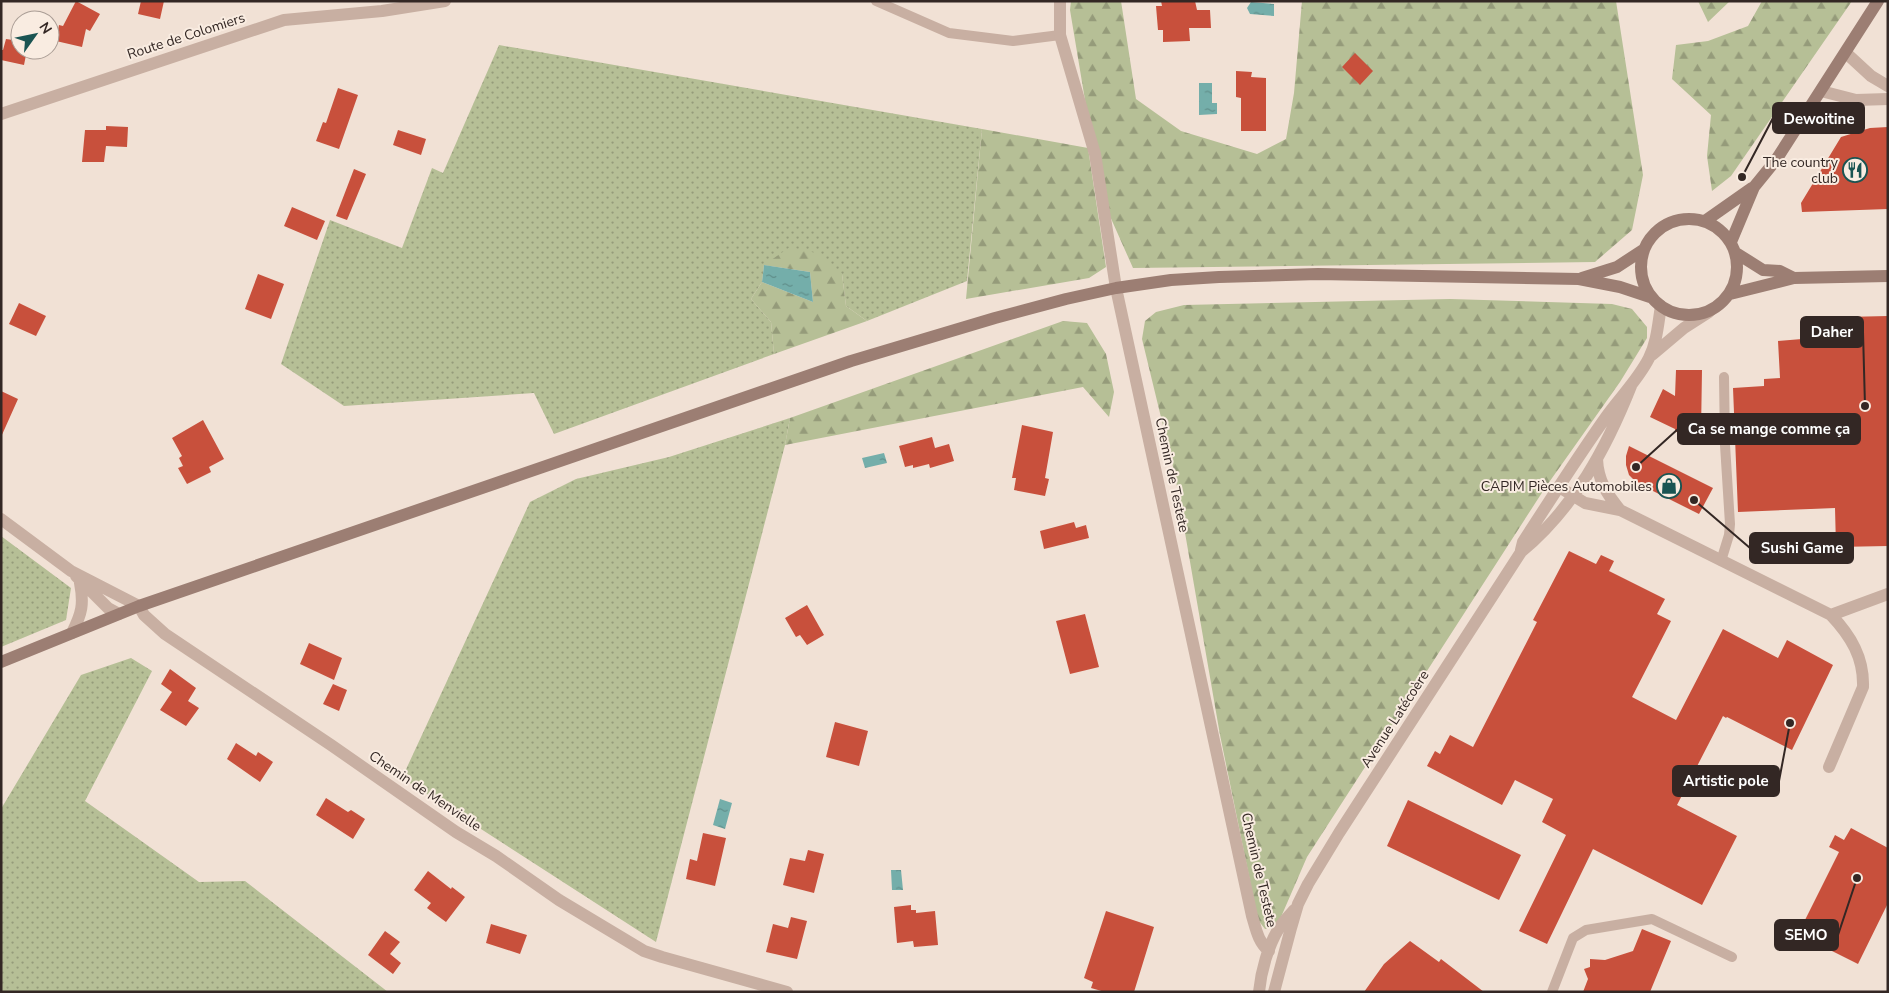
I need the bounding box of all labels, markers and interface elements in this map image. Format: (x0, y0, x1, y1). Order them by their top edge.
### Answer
street label: Route de Colomiers (125, 8, 248, 64)
north arrow (10, 10, 60, 60)
text: N (35, 19, 56, 38)
callout: Dewoitine (1773, 103, 1864, 133)
text: Dewoitine (1783, 109, 1855, 129)
place label: The country club (1763, 153, 1839, 188)
restaurant icon: The country club (1842, 157, 1868, 183)
callout: Daher (1801, 317, 1863, 347)
text: Daher (1811, 322, 1853, 342)
callout: Ca se mange comme ça (1678, 414, 1860, 444)
street label: Chemin de Testete (1151, 416, 1193, 534)
text: Ca se mange comme ça (1688, 419, 1850, 439)
shop icon: CAPIM Pièces Automobiles (1656, 473, 1682, 499)
place label: CAPIM Pièces Automobiles (1481, 477, 1652, 496)
callout: Sushi Game (1750, 533, 1853, 563)
text: Sushi Game (1761, 538, 1843, 558)
street label: Avenue Latécoère (1356, 667, 1434, 771)
street label: Chemin de Menvielle (365, 746, 485, 836)
callout: Artistic pole (1673, 766, 1779, 796)
text: Artistic pole (1683, 771, 1769, 791)
street label: Chemin de Testete (1237, 811, 1281, 929)
callout: SEMO (1775, 920, 1838, 950)
text: SEMO (1784, 925, 1828, 945)

